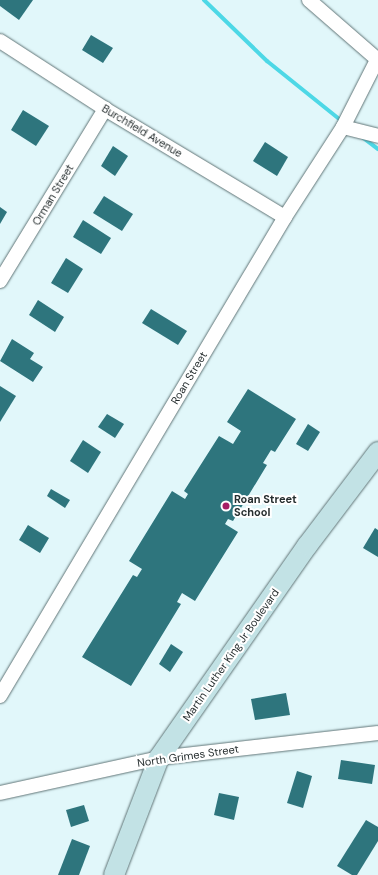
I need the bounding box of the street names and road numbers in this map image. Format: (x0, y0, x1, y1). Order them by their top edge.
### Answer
street label: Burchfield Avenue (99, 102, 185, 160)
street label: Orman Street (30, 162, 76, 228)
street label: Roan Street (168, 349, 210, 407)
street label: Martin Luther King Jr Boulevard (180, 586, 282, 724)
street label: North Grimes Street (136, 742, 240, 770)

